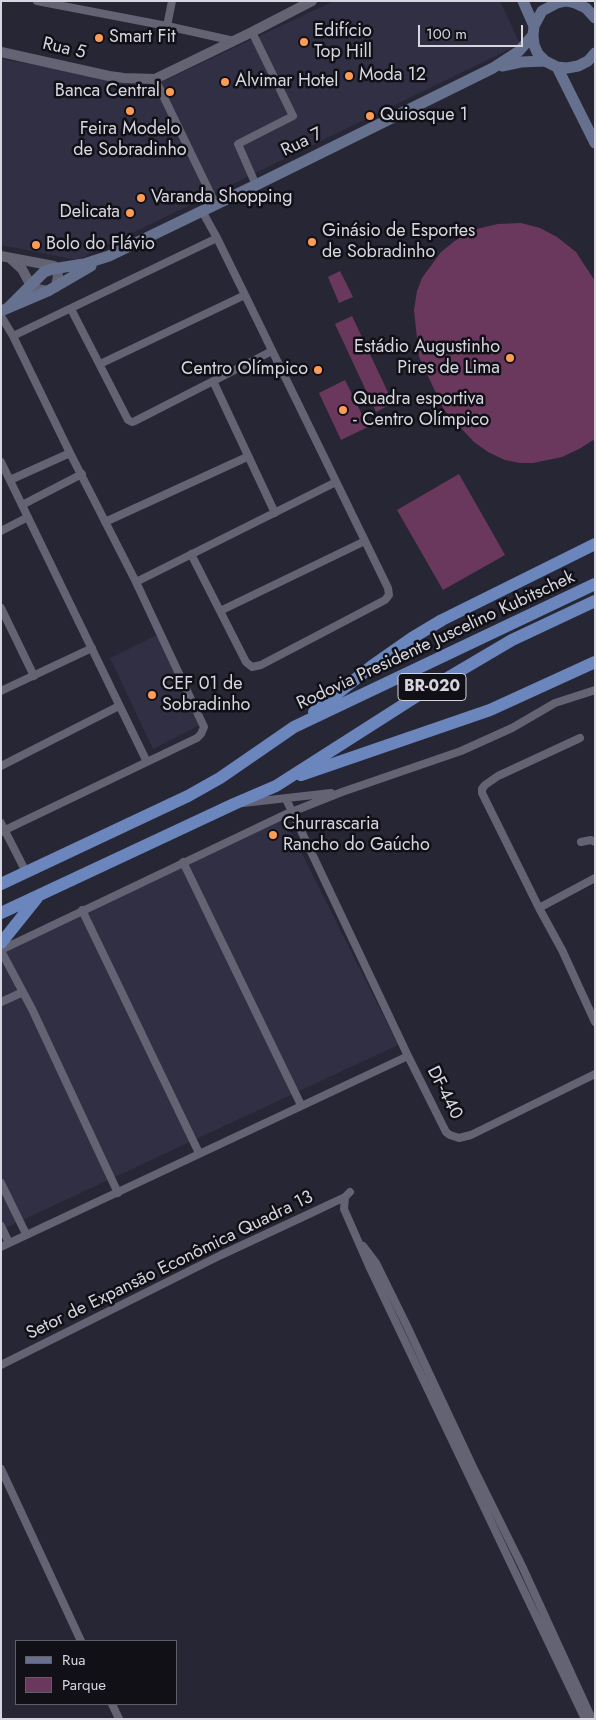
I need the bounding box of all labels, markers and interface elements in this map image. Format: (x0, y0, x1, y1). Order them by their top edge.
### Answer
scale bar (421, 15, 526, 47)
place label: Edifício Top Hill (314, 21, 372, 64)
text: 100 m (426, 23, 467, 45)
place label: Smart Fit (109, 27, 175, 49)
marker: Smart Fit (93, 32, 105, 44)
street label: Rua 5 (40, 34, 88, 64)
marker: Edifício Top Hill (298, 36, 310, 48)
place label: Moda 12 (359, 65, 426, 87)
marker: Moda 12 (343, 70, 355, 82)
place label: Alvimar Hotel (235, 71, 338, 93)
marker: Alvimar Hotel (219, 76, 231, 88)
place label: Banca Central (55, 81, 160, 103)
marker: Banca Central (164, 86, 176, 98)
marker: Feira Modelo de Sobradinho (124, 105, 136, 117)
place label: Quiosque 1 (380, 105, 468, 127)
marker: Quiosque 1 (364, 110, 376, 122)
place label: Feira Modelo de Sobradinho (73, 119, 187, 162)
street label: Rua 7 (278, 124, 326, 162)
place label: Varanda Shopping (151, 187, 292, 209)
marker: Varanda Shopping (135, 192, 147, 204)
place label: Delicata (59, 202, 120, 224)
marker: Delicata (124, 207, 136, 219)
place label: Ginásio de Esportes de Sobradinho (322, 221, 475, 264)
place label: Bolo do Flávio (46, 234, 155, 256)
marker: Ginásio de Esportes de Sobradinho (306, 236, 318, 248)
marker: Bolo do Flávio (30, 239, 42, 251)
place label: Estádio Augustinho Pires de Lima (354, 337, 500, 379)
marker: Estádio Augustinho Pires de Lima (504, 352, 516, 364)
place label: Centro Olímpico (181, 359, 308, 381)
marker: Centro Olímpico (312, 364, 324, 376)
place label: Quadra esportiva - Centro Olímpico (353, 389, 489, 432)
marker: Quadra esportiva - Centro Olímpico (337, 404, 349, 416)
street label: Rodovia Presidente Juscelino Kubitschek (294, 567, 578, 715)
place label: CEF 01 de Sobradinho (162, 674, 250, 716)
road number: BR-020 (398, 674, 466, 700)
marker: CEF 01 de Sobradinho (146, 689, 158, 701)
place label: Churrascaria Rancho do Gaúcho (283, 814, 430, 856)
marker: Churrascaria Rancho do Gaúcho (267, 829, 279, 841)
street label: DF-440 (421, 1063, 467, 1123)
street label: Setor de Expansão Econômica Quadra 13 (23, 1187, 317, 1345)
legend (15, 1640, 178, 1705)
text: Rua (62, 1649, 86, 1671)
text: Parque (62, 1674, 106, 1696)

